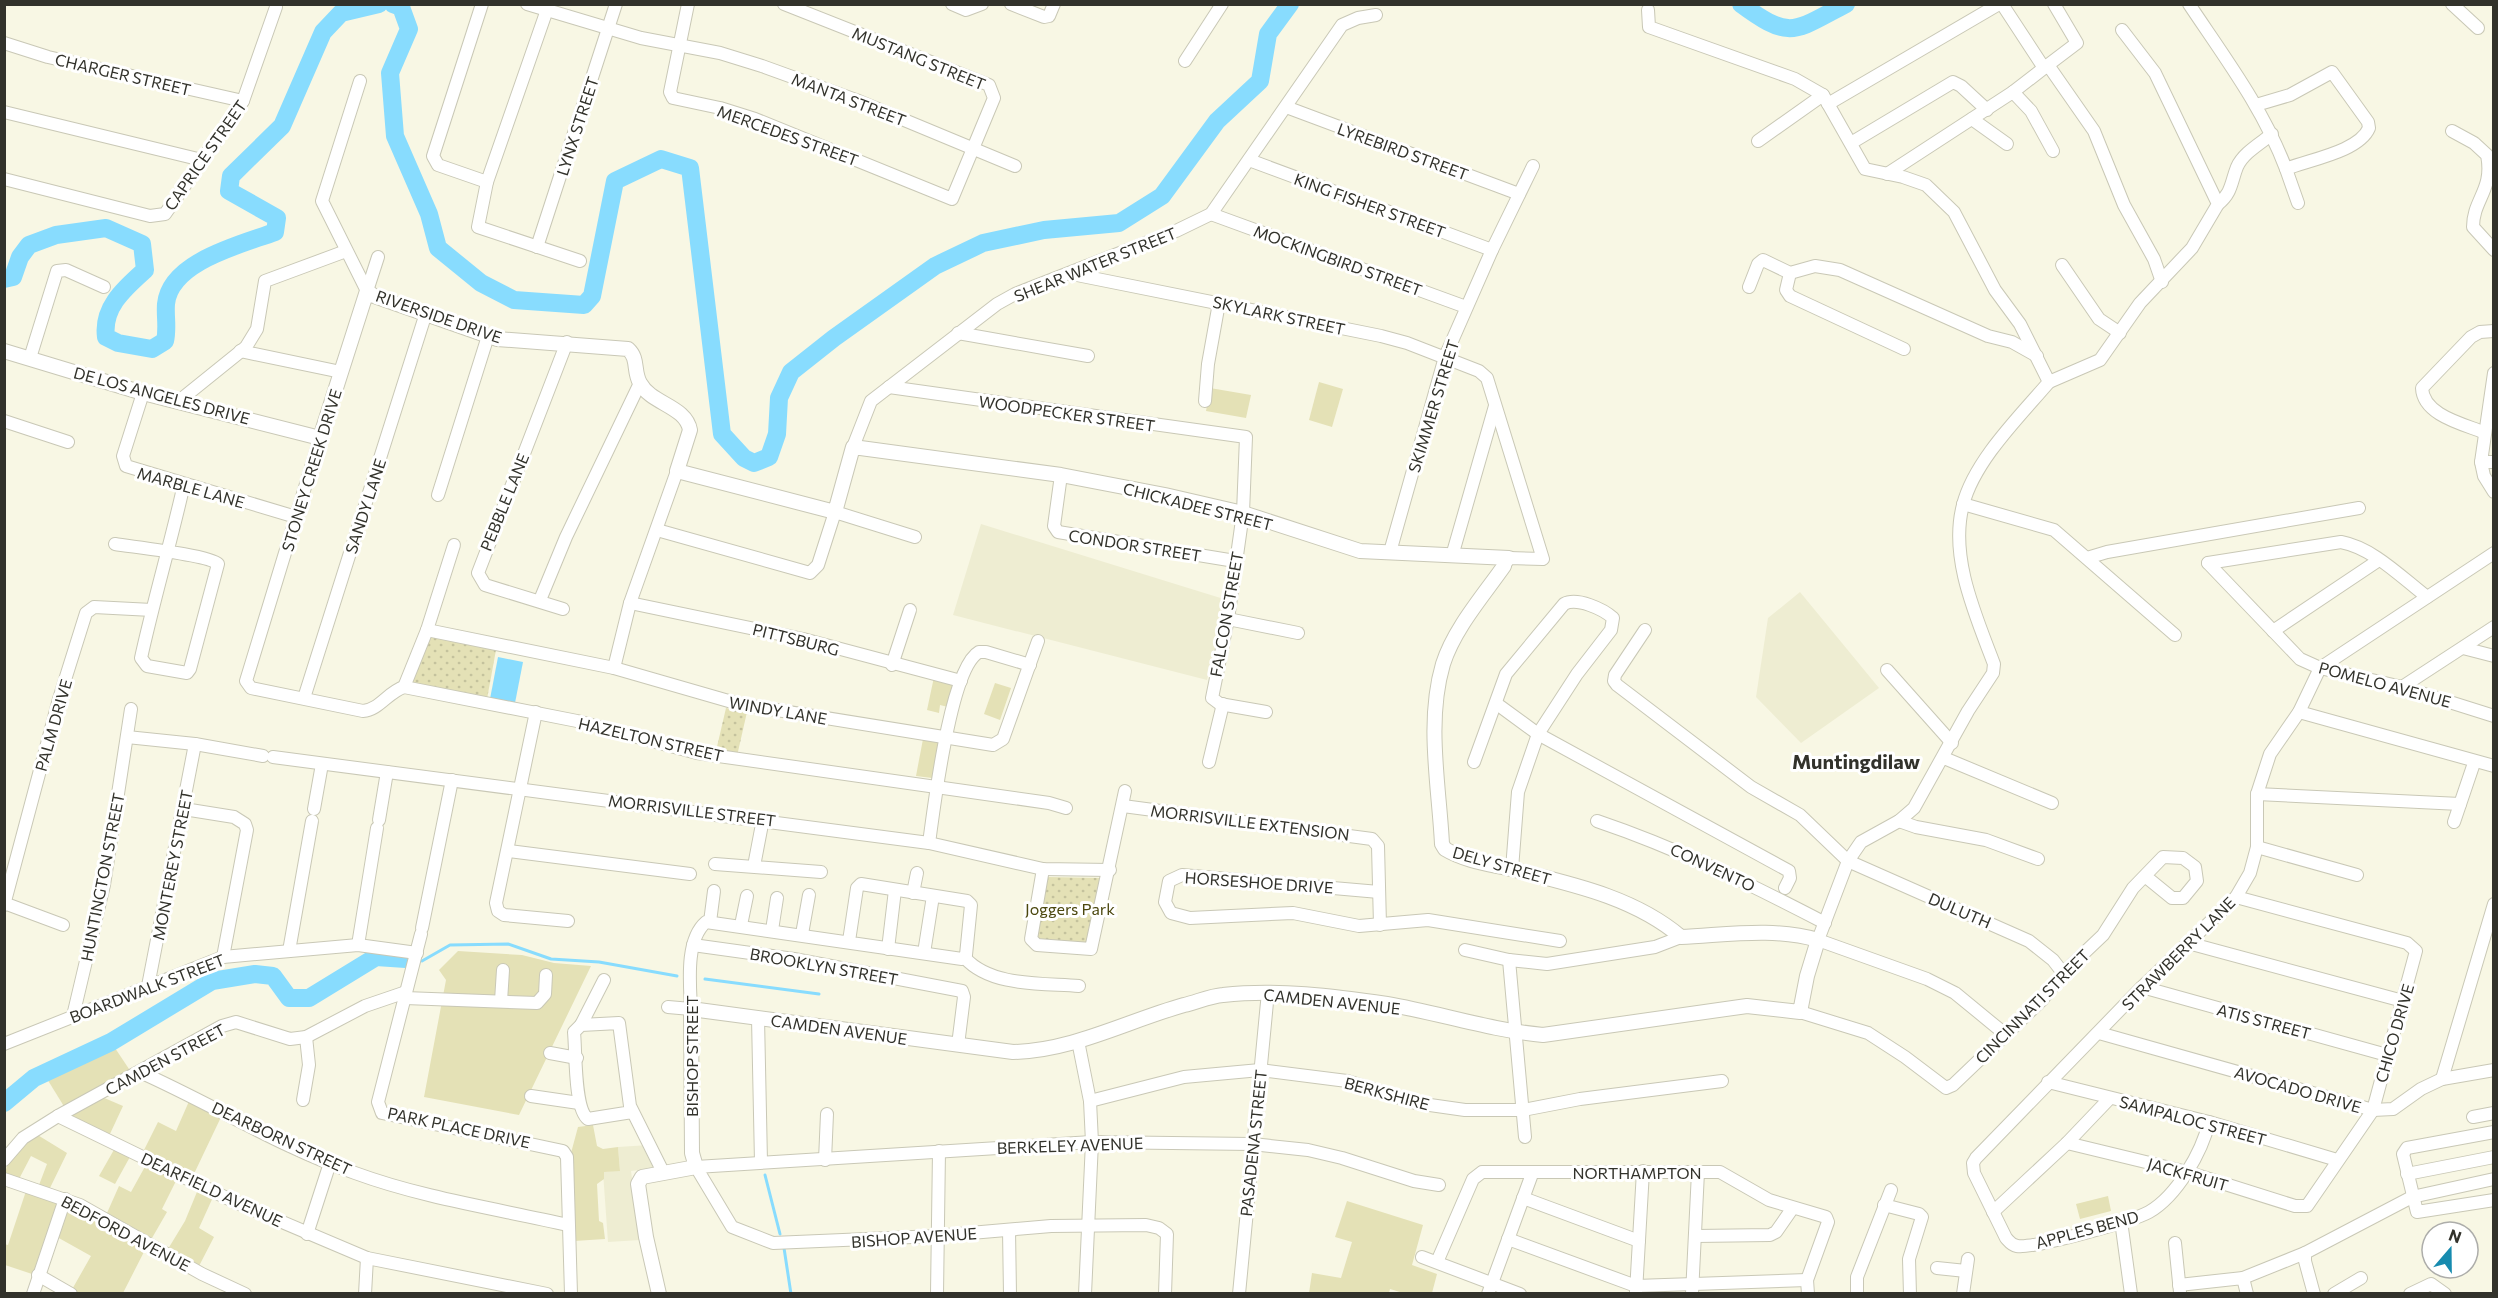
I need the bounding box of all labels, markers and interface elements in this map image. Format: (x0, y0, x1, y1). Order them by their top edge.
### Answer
street label: MUSTANG STREET (850, 23, 988, 93)
street label: CHARGER STREET (53, 49, 193, 99)
street label: MANTA STREET (789, 68, 909, 130)
street label: LYNX STREET (552, 74, 602, 178)
street label: CAPRICE STREET (160, 96, 250, 214)
street label: MERCEDES STREET (715, 101, 861, 169)
street label: LYREBIRD STREET (1335, 119, 1471, 183)
street label: KING FISHER STREET (1292, 169, 1448, 241)
street label: MOCKINGBIRD STREET (1251, 221, 1425, 299)
street label: SHEAR WATER STREET (1011, 223, 1179, 305)
street label: RIVERSIDE DRIVE (373, 286, 505, 346)
street label: SKYLARK STREET (1211, 292, 1347, 338)
street label: SKIMMER STREET (1404, 337, 1462, 475)
street label: DE LOS ANGELES DRIVE (72, 362, 252, 428)
street label: STONEY CREEK DRIVE (277, 386, 345, 554)
street label: WOODPECKER STREET (978, 391, 1156, 435)
street label: PEBBLE LANE (476, 450, 532, 554)
street label: SANDY LANE (341, 456, 389, 556)
street label: MARBLE LANE (135, 463, 247, 511)
street label: CHICKADEE STREET (1121, 478, 1275, 534)
street label: CONDOR STREET (1067, 525, 1203, 565)
street label: FALCON STREET (1206, 550, 1246, 678)
street label: PITTSBURG (751, 619, 841, 659)
street label: POMELO AVENUE (2317, 657, 2453, 711)
street label: PALM DRIVE (31, 677, 75, 773)
street label: WINDY LANE (727, 692, 829, 728)
street label: HAZELTON STREET (577, 713, 725, 765)
district label: Muntingdilaw (1792, 749, 1921, 773)
street label: MONTEREY STREET (148, 788, 196, 942)
street label: MORRISVILLE STREET (607, 790, 777, 830)
street label: HUNTINGTON STREET (76, 791, 128, 963)
street label: MORRISVILLE EXTENSION (1149, 800, 1351, 844)
street label: CONVENTO (1668, 839, 1758, 895)
street label: DELY STREET (1451, 842, 1553, 888)
street label: HORSESHOE DRIVE (1184, 867, 1334, 897)
street label: DULUTH (1926, 888, 1994, 932)
street label: STRAWBERRY LANE (2117, 892, 2239, 1014)
park label: Joggers Park (1025, 899, 1115, 918)
street label: BROOKLYN STREET (748, 944, 900, 988)
street label: CINCINNATI STREET (1971, 945, 2093, 1067)
street label: BOARDWALK STREET (67, 950, 227, 1026)
street label: CHICO DRIVE (2371, 981, 2417, 1085)
street label: CAMDEN AVENUE (1263, 984, 1401, 1018)
street label: BISHOP STREET (682, 995, 701, 1117)
street label: ATIS STREET (2215, 999, 2313, 1043)
street label: CAMDEN AVENUE (770, 1010, 908, 1048)
street label: CAMDEN STREET (102, 1019, 228, 1099)
street label: AVOCADO DRIVE (2232, 1062, 2364, 1116)
street label: PASADENA STREET (1236, 1069, 1270, 1217)
street label: BERKSHIRE (1342, 1073, 1432, 1113)
street label: SAMPALOC STREET (2117, 1091, 2269, 1149)
street label: DEARBORN STREET (209, 1097, 355, 1179)
street label: PARK PLACE DRIVE (386, 1103, 532, 1151)
street label: BERKELEY AVENUE (996, 1133, 1144, 1157)
street label: DEARFIELD AVENUE (138, 1148, 286, 1230)
street label: JACKFRUIT (2146, 1153, 2230, 1195)
street label: NORTHAMPTON (1572, 1163, 1702, 1182)
street label: BEDFORD AVENUE (58, 1191, 194, 1275)
street label: APPLES BEND (2033, 1206, 2141, 1252)
north arrow (2420, 1220, 2480, 1280)
street label: BISHOP AVENUE (851, 1223, 977, 1251)
text: N (2446, 1224, 2464, 1246)

